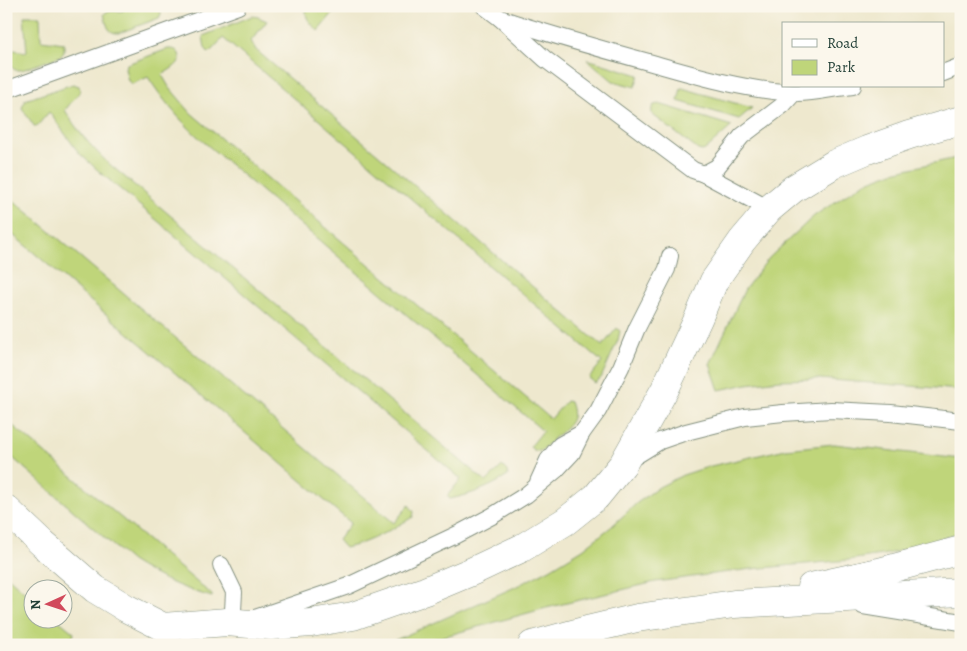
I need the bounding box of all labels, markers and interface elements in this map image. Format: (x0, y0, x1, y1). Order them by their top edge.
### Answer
legend (782, 22, 944, 88)
text: Road (827, 33, 859, 53)
text: Park (827, 57, 856, 77)
north arrow (22, 578, 72, 628)
text: N (26, 599, 45, 610)

